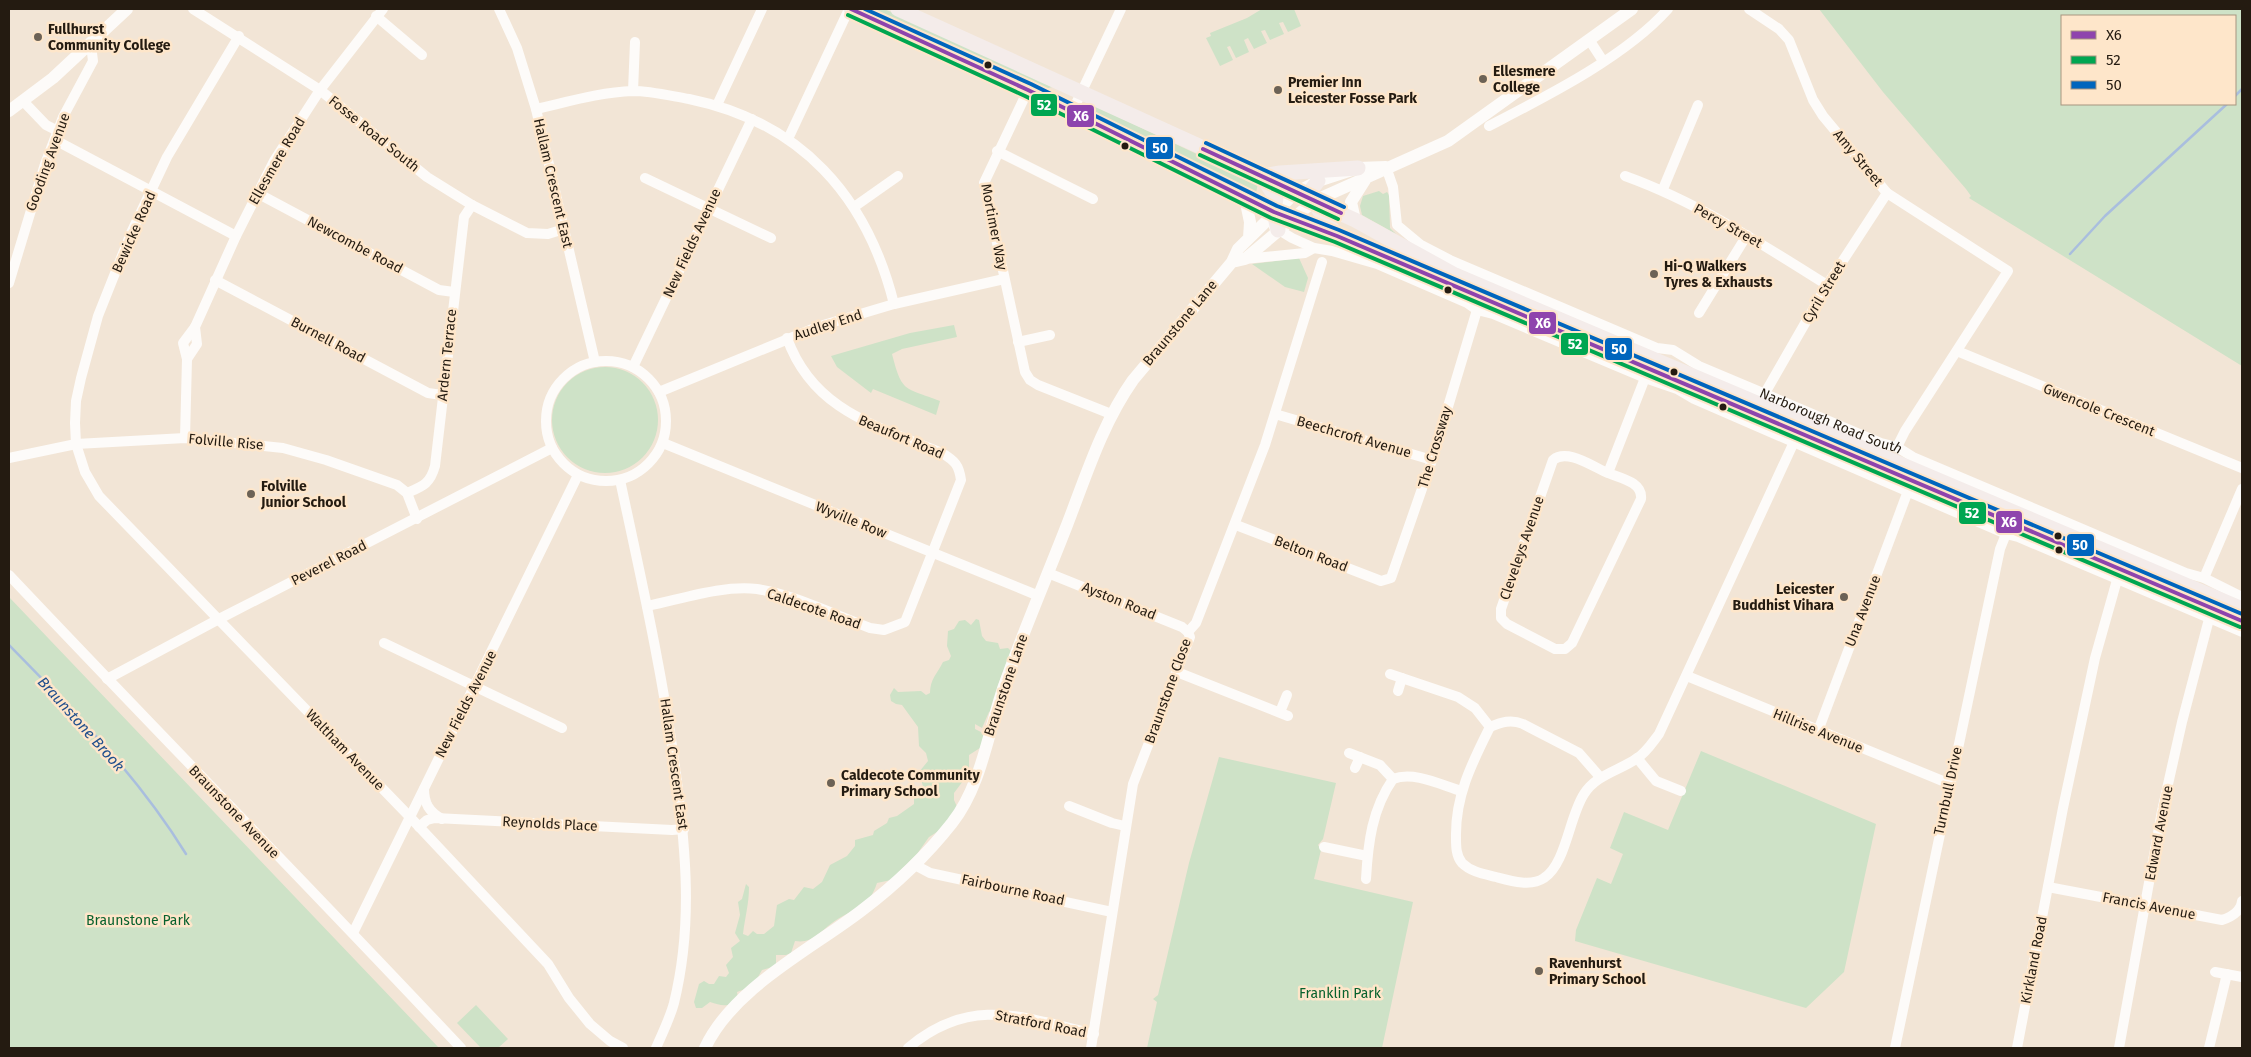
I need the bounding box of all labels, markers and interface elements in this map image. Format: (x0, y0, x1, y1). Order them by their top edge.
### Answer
legend (2061, 15, 2236, 105)
place label: Fullhurst Community College (48, 21, 171, 54)
text: X6 (2106, 26, 2122, 44)
marker: Fullhurst Community College (32, 31, 44, 43)
text: 52 (2106, 51, 2121, 69)
unlabelled marker (983, 60, 993, 70)
place label: Ellesmere College (1493, 63, 1556, 96)
marker: Ellesmere College (1477, 73, 1489, 85)
place label: Premier Inn Leicester Fosse Park (1288, 74, 1417, 107)
text: 50 (2106, 76, 2122, 94)
marker: Premier Inn Leicester Fosse Park (1272, 84, 1284, 96)
street label: Fosse Road South (325, 92, 423, 176)
line badge: 52 (1030, 93, 1058, 117)
text: 52 (1037, 97, 1051, 114)
line badge: X6 (1066, 104, 1095, 128)
text: X6 (1072, 108, 1089, 125)
street label: Gooding Avenue (22, 111, 74, 213)
street label: Ellesmere Road (245, 114, 309, 208)
street label: Hallam Crescent East (530, 116, 576, 250)
street label: Amy Street (1829, 126, 1887, 190)
line badge: 50 (1145, 136, 1174, 160)
text: 50 (1152, 140, 1168, 157)
unlabelled marker (1120, 141, 1130, 151)
street label: Mortimer Way (977, 182, 1011, 272)
street label: New Fields Avenue (659, 186, 725, 300)
street label: Bewicke Road (108, 189, 160, 275)
street label: Percy Street (1691, 200, 1766, 252)
street label: Newcombe Road (304, 213, 406, 277)
street label: Cyril Street (1799, 257, 1850, 326)
place label: Hi-Q Walkers Tyres & Exhausts (1664, 258, 1773, 291)
marker: Hi-Q Walkers Tyres & Exhausts (1648, 268, 1660, 280)
street label: Braunstone Lane (1139, 277, 1221, 369)
unlabelled marker (1443, 285, 1453, 295)
street label: Audley End (792, 306, 864, 344)
street label: Ardern Terrace (434, 308, 460, 402)
line badge: X6 (1528, 311, 1557, 335)
street label: Burnell Road (288, 313, 368, 367)
text: X6 (1534, 315, 1551, 332)
line badge: 52 (1560, 332, 1589, 356)
text: 52 (1568, 336, 1582, 353)
line badge: 50 (1604, 337, 1633, 361)
text: 50 (1611, 341, 1627, 358)
unlabelled marker (1669, 367, 1679, 377)
street label: Gwencole Crescent (2041, 380, 2158, 440)
street label: Narborough Road South (1757, 384, 1906, 457)
unlabelled marker (1718, 402, 1728, 412)
street label: The Crossway (1415, 404, 1456, 490)
street label: Beaufort Road (856, 411, 946, 463)
street label: Beechcroft Avenue (1295, 413, 1413, 461)
street label: Folville Rise (188, 430, 264, 454)
place label: Folville Junior School (260, 478, 347, 511)
marker: Folville Junior School (245, 488, 257, 500)
street label: Cleveleys Avenue (1496, 494, 1548, 602)
street label: Wyville Row (813, 498, 889, 542)
line badge: 52 (1958, 501, 1987, 525)
text: 52 (1965, 505, 1979, 522)
line badge: X6 (1995, 510, 2023, 534)
text: X6 (2000, 514, 2017, 531)
unlabelled marker (2053, 531, 2063, 541)
street label: Belton Road (1272, 532, 1350, 576)
line badge: 50 (2066, 533, 2095, 557)
street label: Peverel Road (288, 537, 370, 589)
text: 50 (2072, 537, 2088, 554)
unlabelled marker (2054, 545, 2064, 555)
street label: Una Avenue (1842, 573, 1884, 649)
street label: Ayston Road (1079, 578, 1159, 624)
place label: Leicester Buddhist Vihara (1733, 581, 1834, 614)
street label: Caldecote Road (765, 585, 863, 633)
marker: Leicester Buddhist Vihara (1838, 591, 1850, 603)
street label: Braunstone Lane (981, 632, 1031, 738)
street label: Braunstone Close (1141, 636, 1195, 746)
street label: New Fields Avenue (432, 648, 500, 760)
water label: Braunstone Brook (34, 673, 128, 775)
street label: Hallam Crescent East (656, 697, 692, 832)
street label: Hillrise Avenue (1771, 705, 1865, 757)
street label: Waltham Avenue (302, 706, 388, 794)
street label: Turnbull Drive (1930, 745, 1966, 837)
street label: Braunstone Avenue (185, 762, 283, 862)
place label: Caldecote Community Primary School (841, 767, 980, 800)
marker: Caldecote Community Primary School (825, 777, 837, 789)
street label: Edward Avenue (2141, 784, 2177, 882)
street label: Reynolds Place (502, 813, 598, 835)
street label: Fairbourne Road (960, 871, 1066, 909)
street label: Francis Avenue (2101, 889, 2197, 923)
park label: Braunstone Park (86, 912, 191, 929)
street label: Kirkland Road (2017, 915, 2051, 1005)
place label: Ravenhurst Primary School (1549, 955, 1647, 988)
marker: Ravenhurst Primary School (1533, 965, 1545, 977)
park label: Franklin Park (1299, 985, 1382, 1002)
street label: Stratford Road (994, 1007, 1088, 1041)

